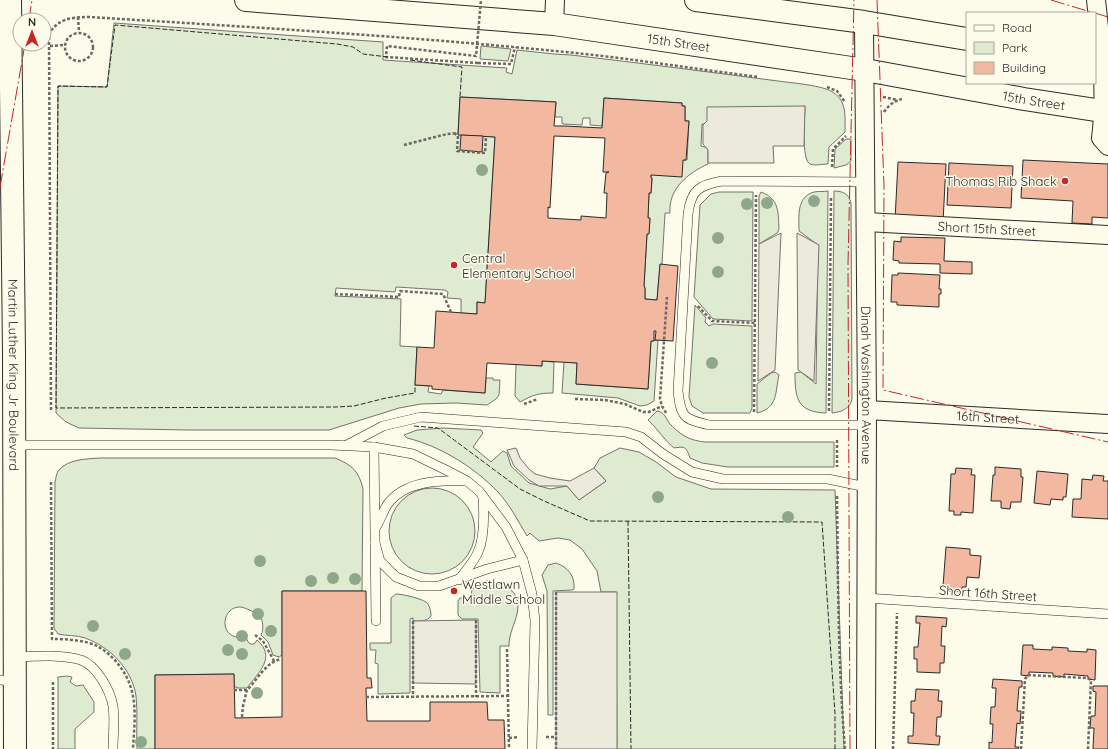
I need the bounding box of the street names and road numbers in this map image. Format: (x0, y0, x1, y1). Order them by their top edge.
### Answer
street label: 15th Street (646, 30, 711, 55)
street label: 15th Street (1002, 87, 1066, 113)
street label: Short 15th Street (937, 218, 1036, 239)
street label: Martin Luther King Jr Boulevard (5, 279, 22, 471)
street label: Dinah Washington Avenue (858, 306, 875, 464)
street label: 16th Street (956, 407, 1020, 427)
street label: Short 16th Street (938, 582, 1038, 604)

